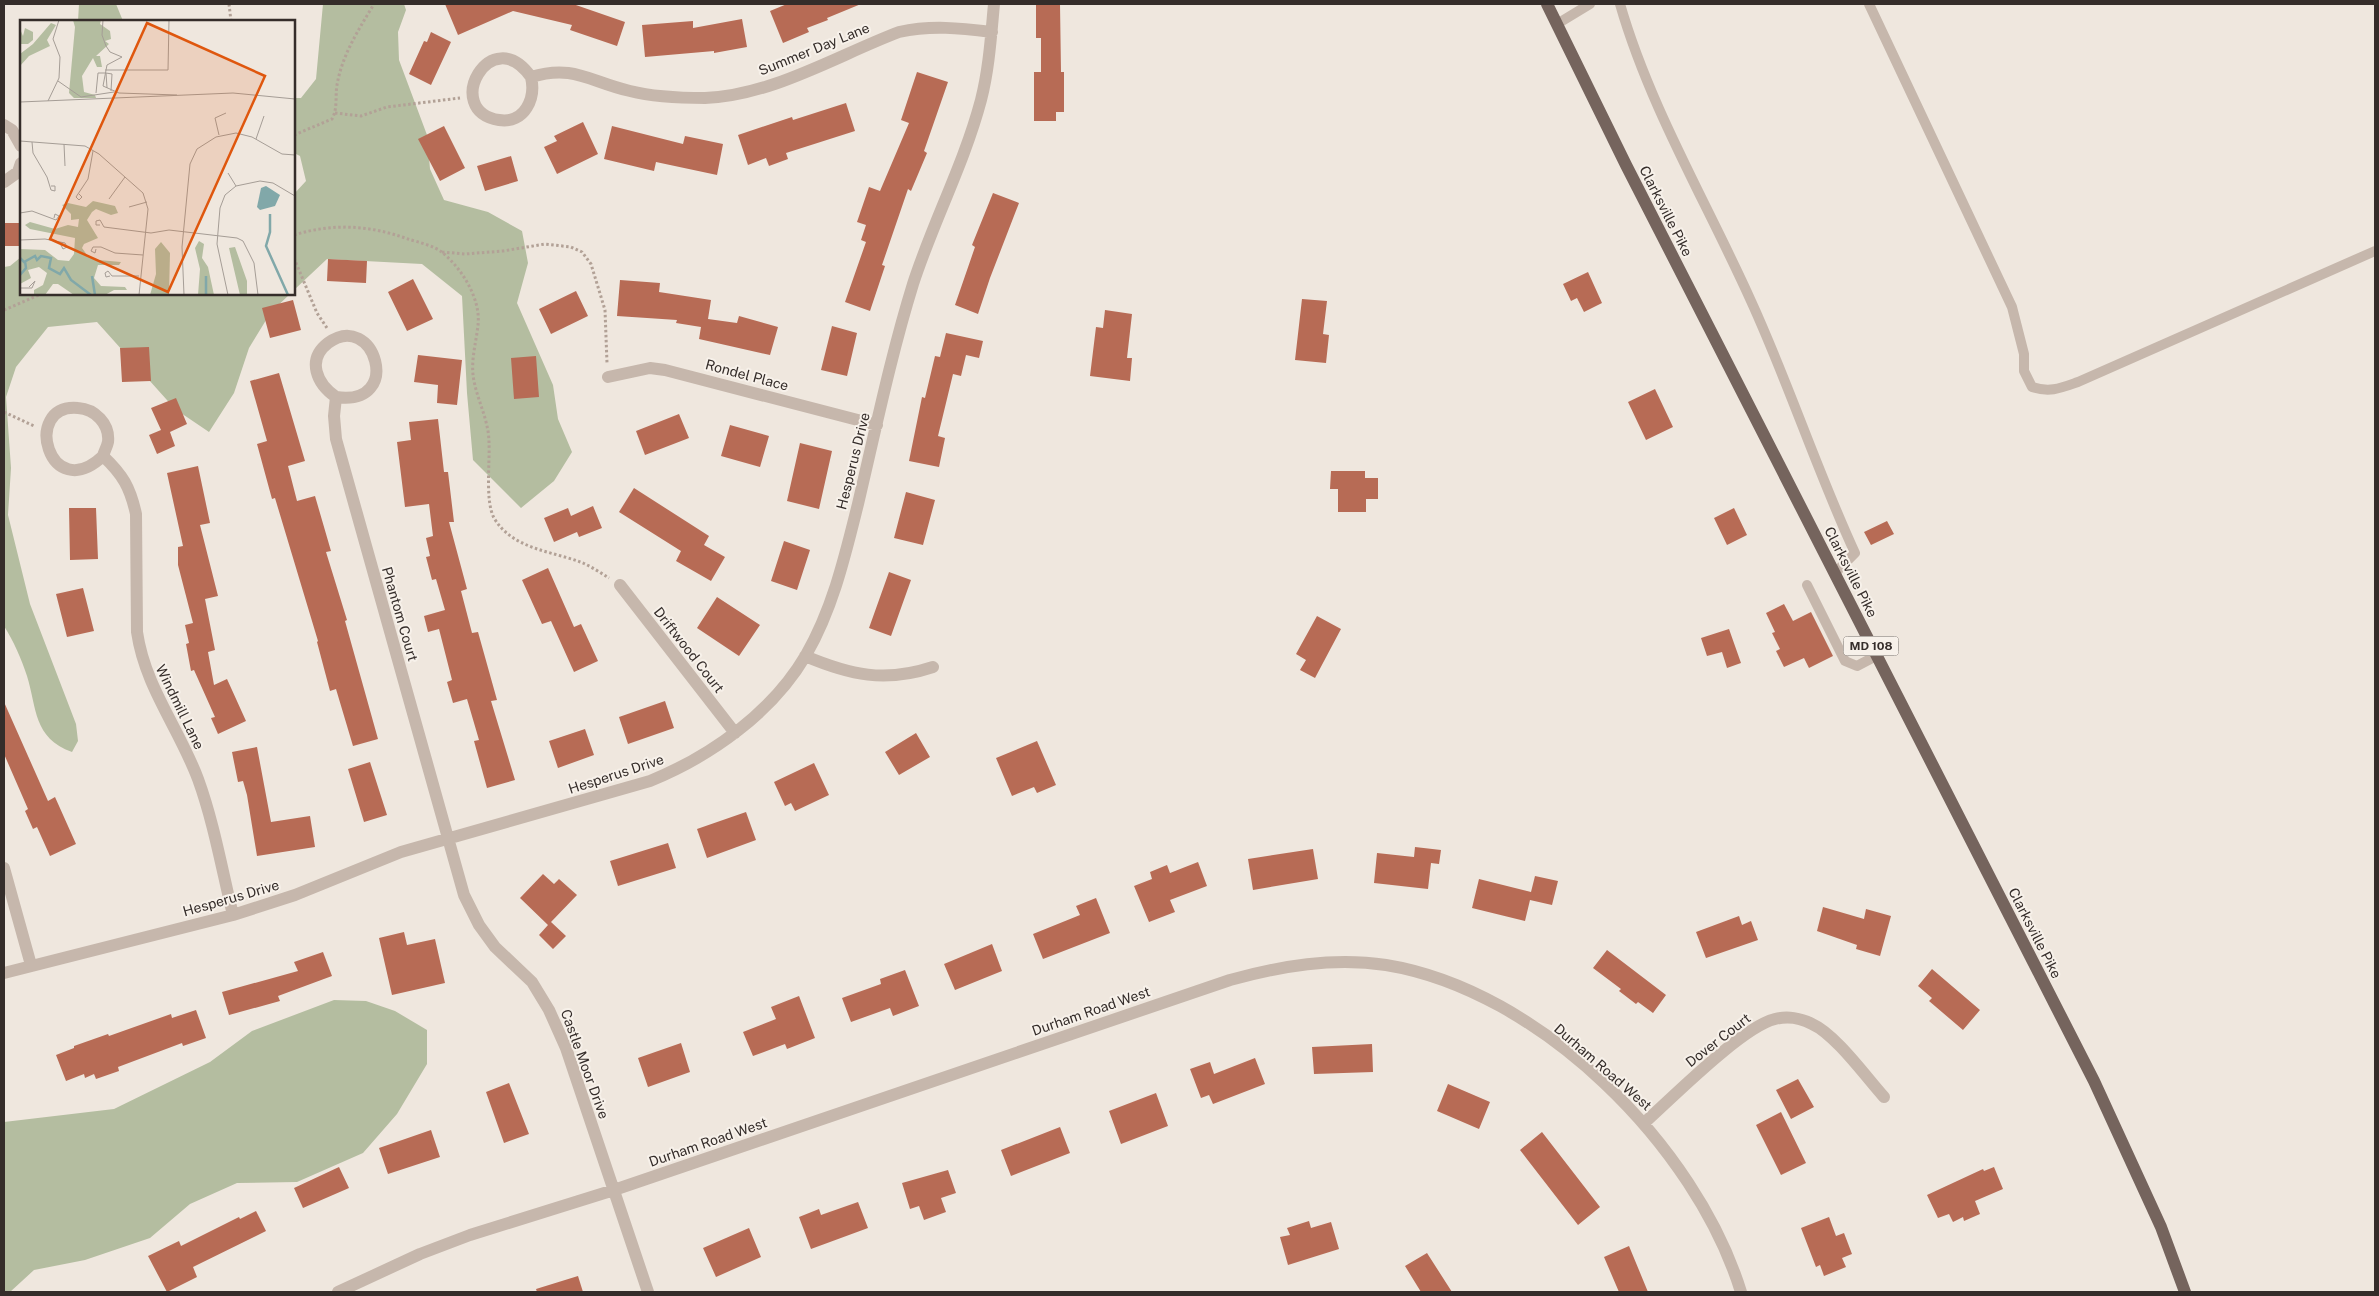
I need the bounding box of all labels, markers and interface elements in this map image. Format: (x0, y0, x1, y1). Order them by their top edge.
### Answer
street label: Summer Day Lane (756, 19, 872, 79)
inset map (20, 20, 295, 295)
street label: Clarksville Pike (1636, 163, 1696, 259)
street label: Rondel Place (704, 356, 790, 394)
street label: Hesperus Drive (833, 411, 873, 511)
street label: Clarksville Pike (1821, 524, 1881, 620)
street label: Phantom Court (379, 565, 421, 663)
street label: Driftwood Court (651, 604, 727, 696)
road number: MD 108 (1844, 636, 1898, 656)
street label: Windmill Lane (153, 662, 207, 752)
street label: Hesperus Drive (566, 751, 666, 797)
street label: Hesperus Drive (181, 877, 281, 919)
street label: Clarksville Pike (2005, 885, 2065, 981)
street label: Durham Road West (1030, 983, 1152, 1039)
street label: Castle Moor Drive (558, 1007, 612, 1121)
street label: Dover Court (1682, 1010, 1754, 1070)
street label: Durham Road West (1551, 1020, 1655, 1114)
street label: Durham Road West (647, 1114, 769, 1170)

